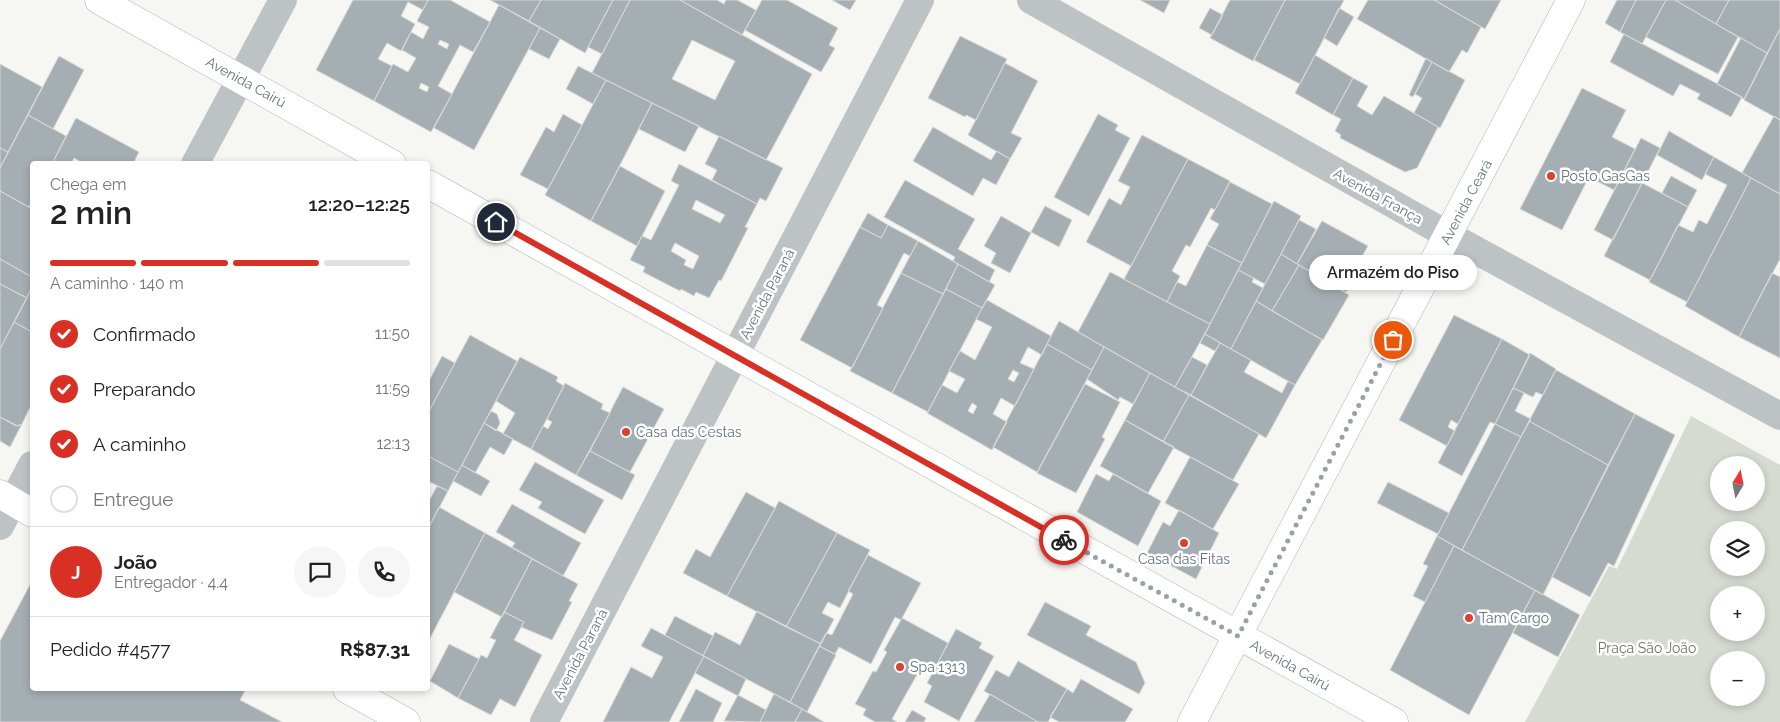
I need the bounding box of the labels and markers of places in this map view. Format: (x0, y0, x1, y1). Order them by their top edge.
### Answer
place label: Posto GasGas (1561, 168, 1650, 184)
marker: Posto GasGas (1545, 170, 1557, 182)
pin (475, 201, 517, 243)
callout: Armazém do Piso (1309, 255, 1477, 290)
pin (1372, 319, 1414, 361)
place label: Casa das Cestas (636, 424, 742, 440)
marker: Casa das Cestas (620, 426, 632, 438)
marker: Casa das Fitas (1178, 537, 1190, 549)
place label: Casa das Fitas (1138, 551, 1230, 567)
place label: Tam Cargo (1479, 610, 1549, 626)
marker: Tam Cargo (1463, 612, 1475, 624)
place label: Spa 1313 (910, 659, 965, 675)
marker: Spa 1313 (894, 661, 906, 673)

